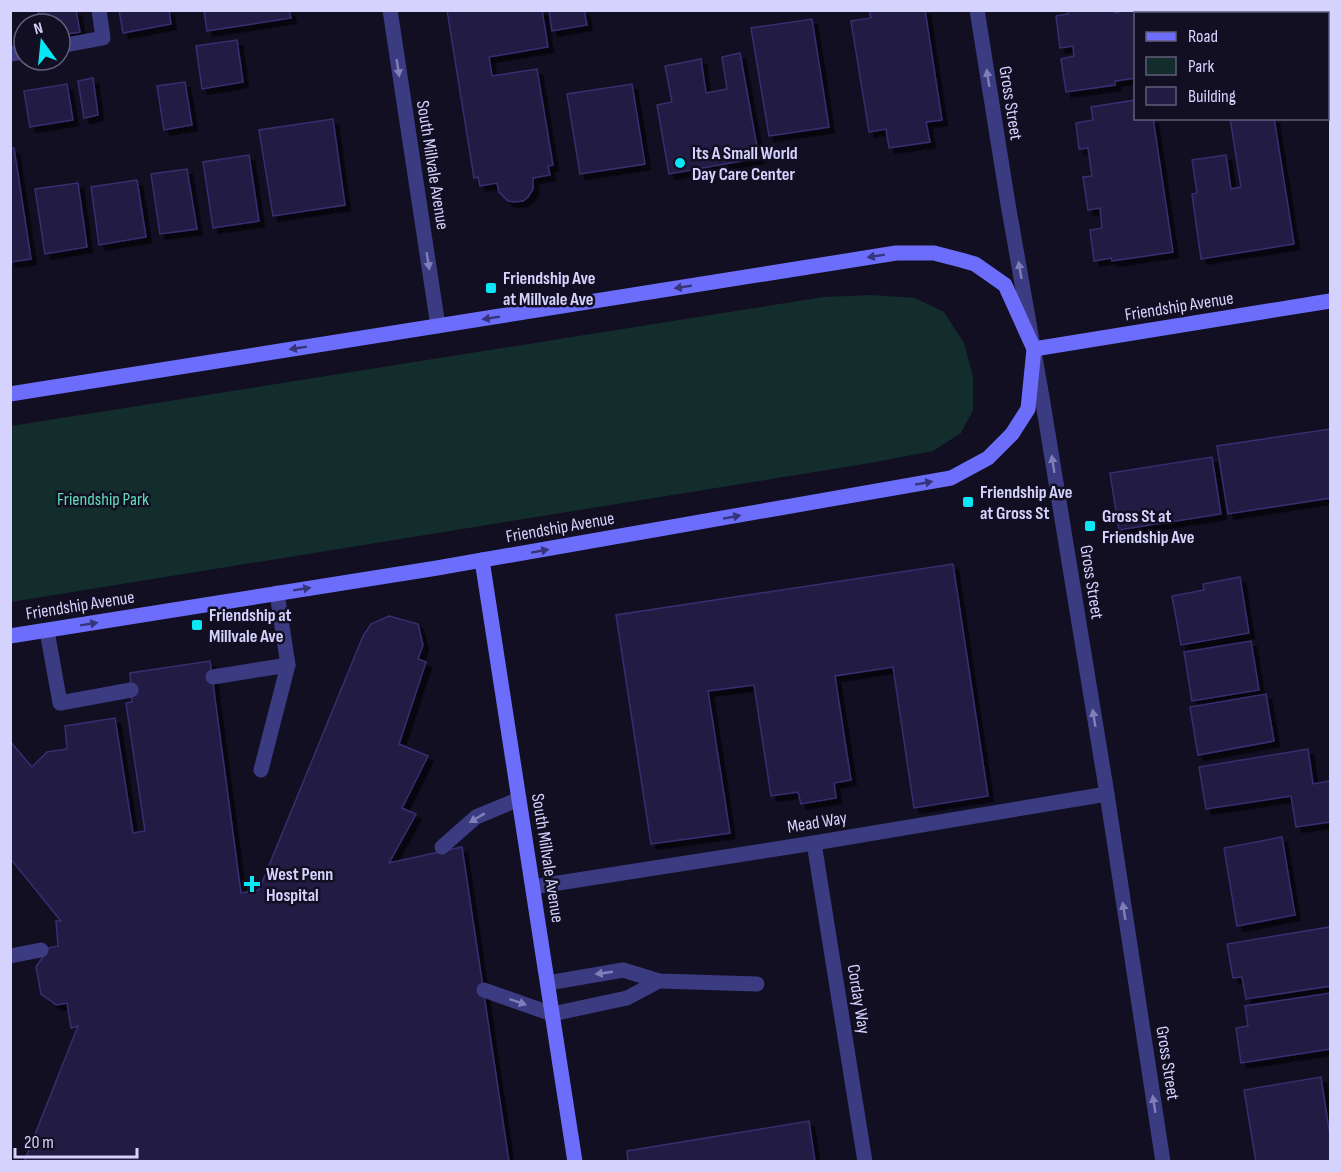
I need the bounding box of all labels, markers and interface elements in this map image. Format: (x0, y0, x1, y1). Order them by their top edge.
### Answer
north arrow (12, 12, 72, 72)
legend (1134, 12, 1329, 120)
text: N (32, 19, 45, 39)
text: Road (1188, 26, 1218, 47)
text: Park (1188, 56, 1214, 77)
one-way arrow (394, 59, 403, 78)
street label: Gross Street (994, 64, 1027, 142)
one-way arrow (983, 68, 992, 87)
text: Building (1188, 86, 1236, 107)
street label: South Millvale Avenue (412, 99, 453, 231)
place label: Its A Small World Day Care Center (692, 143, 798, 185)
marker: Its A Small World Day Care Center (673, 156, 687, 170)
one-way arrow (424, 252, 433, 271)
one-way arrow (866, 252, 885, 261)
one-way arrow (1015, 261, 1024, 280)
place label: Friendship Ave at Millvale Ave (503, 268, 596, 310)
marker: Friendship Ave at Millvale Ave (484, 281, 498, 295)
one-way arrow (674, 283, 693, 292)
street label: Friendship Avenue (1123, 288, 1235, 325)
one-way arrow (481, 313, 500, 322)
one-way arrow (289, 344, 308, 353)
one-way arrow (1048, 454, 1057, 473)
one-way arrow (915, 478, 934, 487)
place label: Friendship Ave at Gross St (980, 482, 1073, 524)
park label: Friendship Park (57, 489, 149, 510)
marker: Friendship Ave at Gross St (961, 495, 975, 509)
place label: Gross St at Friendship Ave (1102, 506, 1195, 548)
street label: Friendship Avenue (504, 508, 616, 547)
one-way arrow (723, 512, 742, 521)
marker: Gross St at Friendship Ave (1083, 519, 1097, 533)
street label: Gross Street (1075, 543, 1108, 621)
one-way arrow (531, 546, 550, 555)
one-way arrow (293, 585, 312, 594)
street label: Friendship Avenue (24, 587, 136, 624)
place label: Friendship at Millvale Ave (209, 605, 292, 647)
marker: Friendship at Millvale Ave (190, 618, 204, 632)
one-way arrow (80, 619, 99, 628)
one-way arrow (1089, 709, 1098, 728)
street label: South Millvale Avenue (527, 792, 568, 924)
street label: Mead Way (786, 807, 849, 838)
one-way arrow (469, 812, 485, 823)
place label: West Penn Hospital (266, 864, 333, 906)
marker: West Penn Hospital (243, 875, 261, 893)
one-way arrow (1120, 901, 1129, 920)
street label: Corday Way (843, 963, 874, 1035)
one-way arrow (594, 969, 613, 978)
one-way arrow (509, 998, 527, 1008)
street label: Gross Street (1151, 1024, 1184, 1102)
one-way arrow (1149, 1094, 1158, 1113)
scale bar (15, 1121, 136, 1159)
text: 20 m (24, 1132, 54, 1153)

